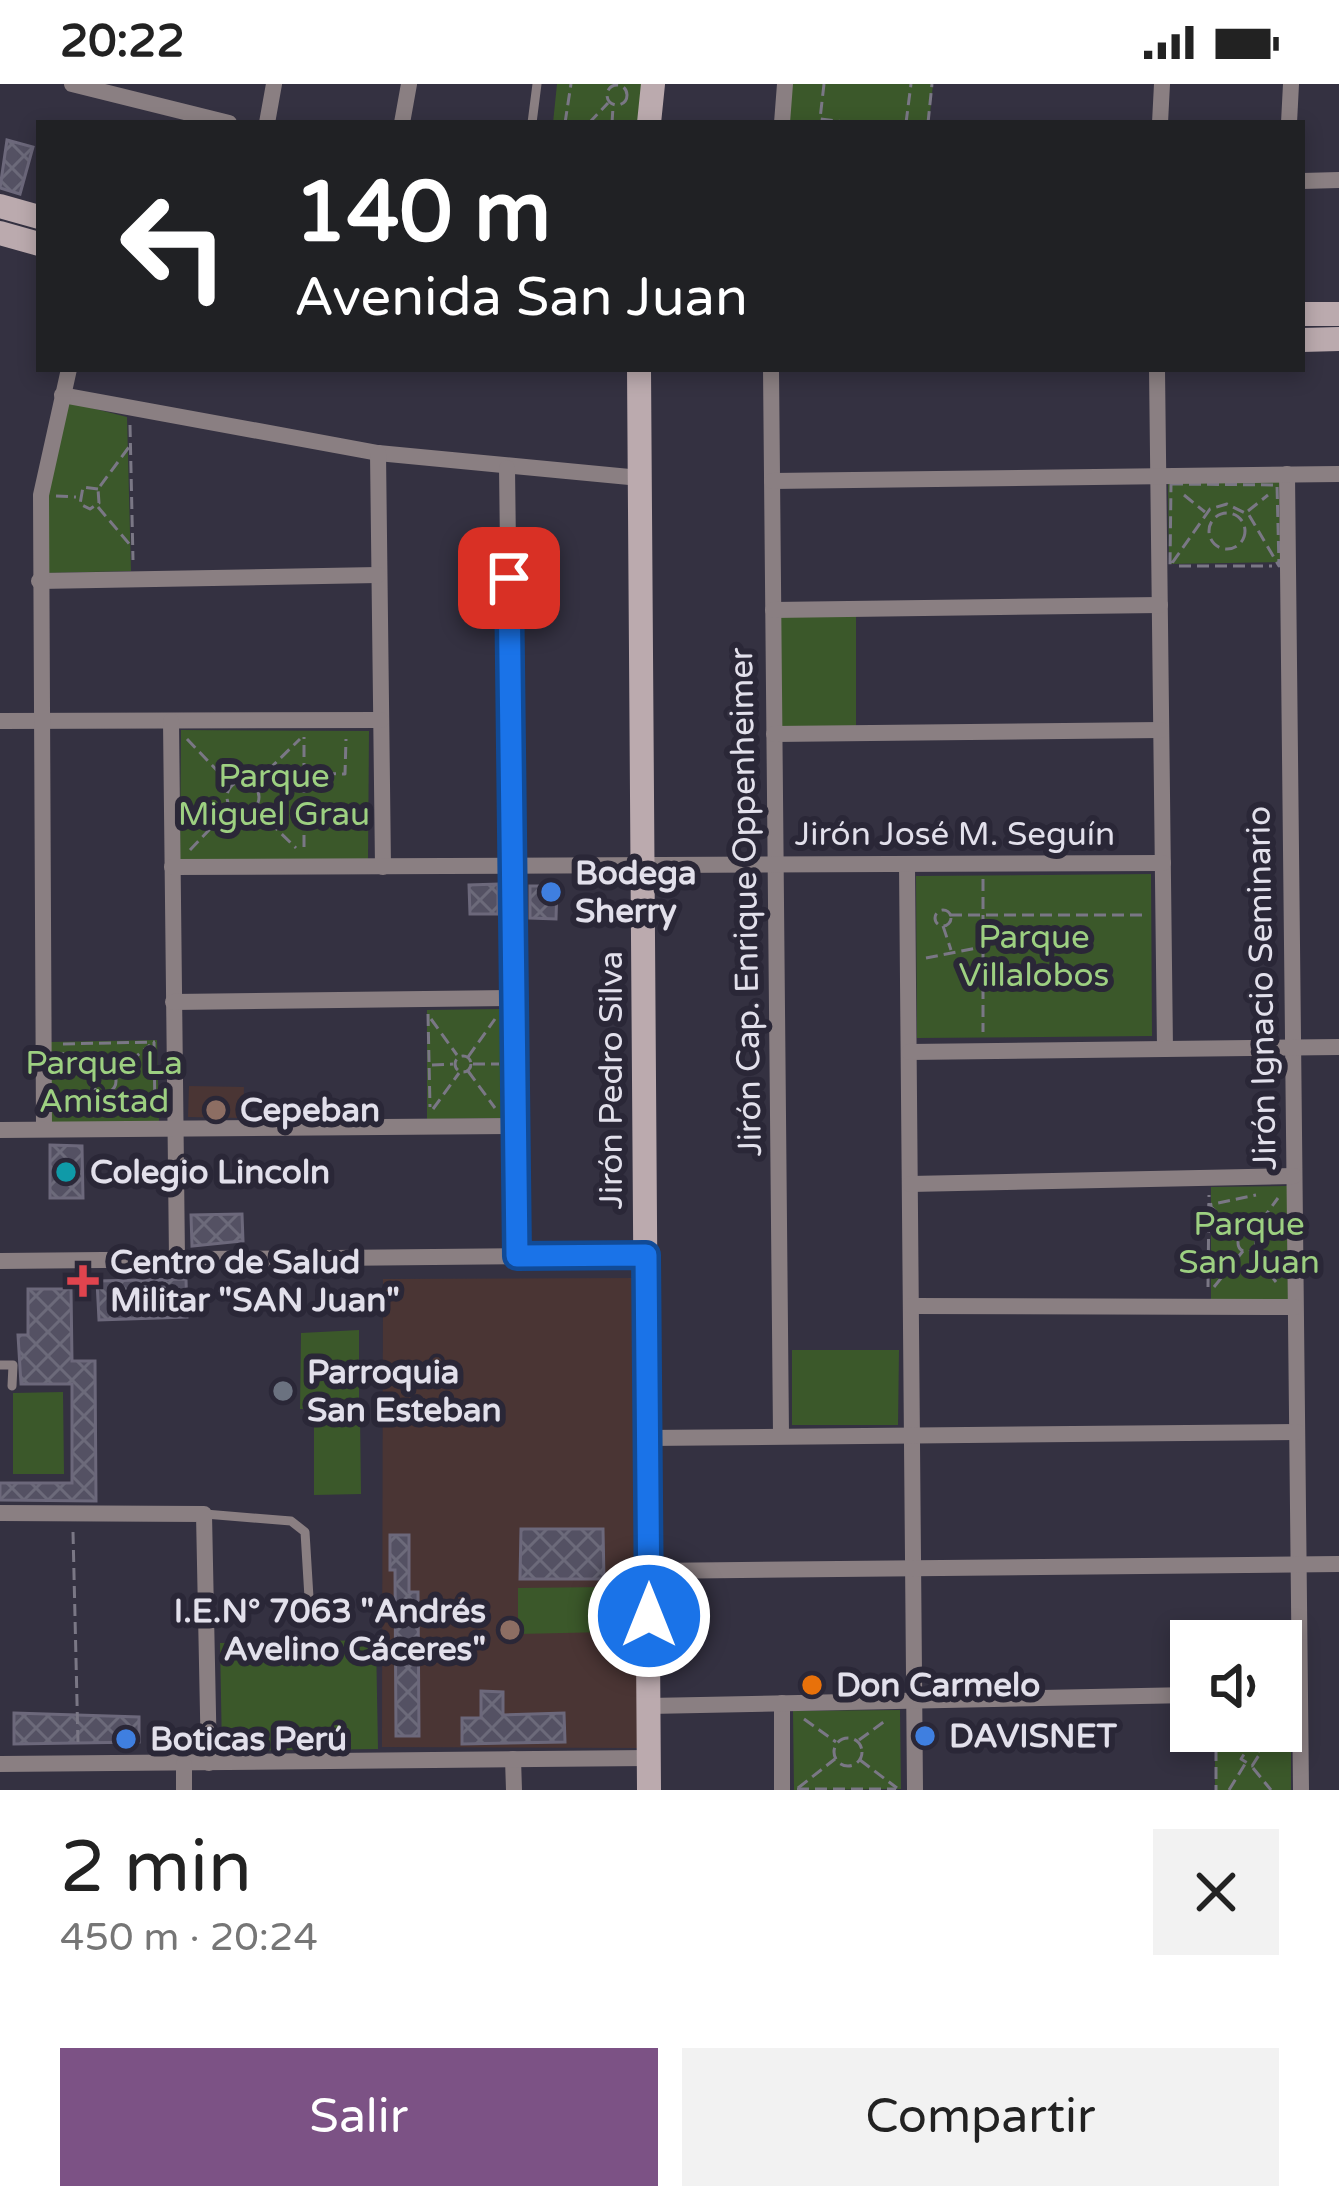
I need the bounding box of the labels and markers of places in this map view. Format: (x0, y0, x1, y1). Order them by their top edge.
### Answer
pin (458, 527, 560, 629)
place label: Bodega Sherry (575, 854, 697, 931)
marker: Bodega Sherry (538, 879, 564, 905)
place label: Cepeban (240, 1091, 380, 1130)
marker: Cepeban (203, 1097, 229, 1123)
place label: Colegio Lincoln (90, 1153, 330, 1192)
marker: Colegio Lincoln (53, 1159, 79, 1185)
place label: Centro de Salud Militar "SAN Juan" (110, 1243, 400, 1320)
marker: Centro de Salud Militar "SAN Juan" (67, 1265, 99, 1297)
place label: Parroquia San Esteban (307, 1353, 502, 1430)
marker: Parroquia San Esteban (270, 1378, 296, 1404)
place label: I.E.N° 7063 "Andrés Avelino Cáceres" (174, 1592, 486, 1669)
marker: I.E.N° 7063 "Andrés Avelino Cáceres" (497, 1617, 523, 1643)
place label: Don Carmelo (836, 1666, 1040, 1705)
marker: Don Carmelo (799, 1672, 825, 1698)
place label: DAVISNET (949, 1717, 1118, 1756)
place label: Boticas Perú (150, 1720, 347, 1759)
marker: DAVISNET (912, 1723, 938, 1749)
marker: Boticas Perú (113, 1726, 139, 1752)

